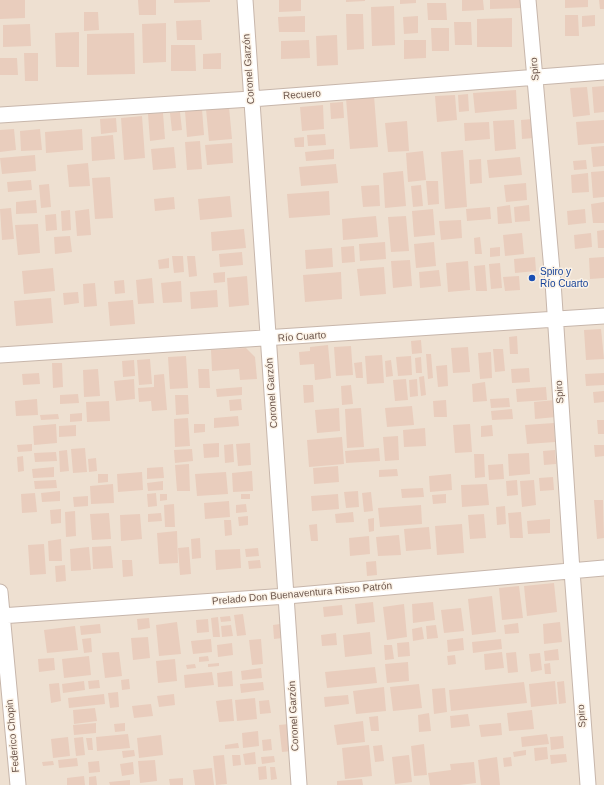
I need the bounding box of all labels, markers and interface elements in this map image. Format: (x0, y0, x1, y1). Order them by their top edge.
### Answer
street label: Coronel Garzón (241, 33, 257, 105)
street label: Spiro (528, 57, 542, 81)
street label: Recuero (283, 88, 321, 102)
place label: Spiro y Río Cuarto (540, 266, 588, 290)
marker: Spiro y Río Cuarto (527, 273, 537, 283)
street label: Río Cuarto (277, 329, 327, 345)
street label: Coronel Garzón (264, 357, 280, 429)
street label: Spiro (553, 380, 567, 404)
street label: Prelado Don Buenaventura Risso Patrón (211, 580, 393, 608)
street label: Coronel Garzón (286, 680, 302, 752)
street label: Federico Chopin (4, 699, 22, 773)
street label: Spiro (575, 704, 589, 728)

